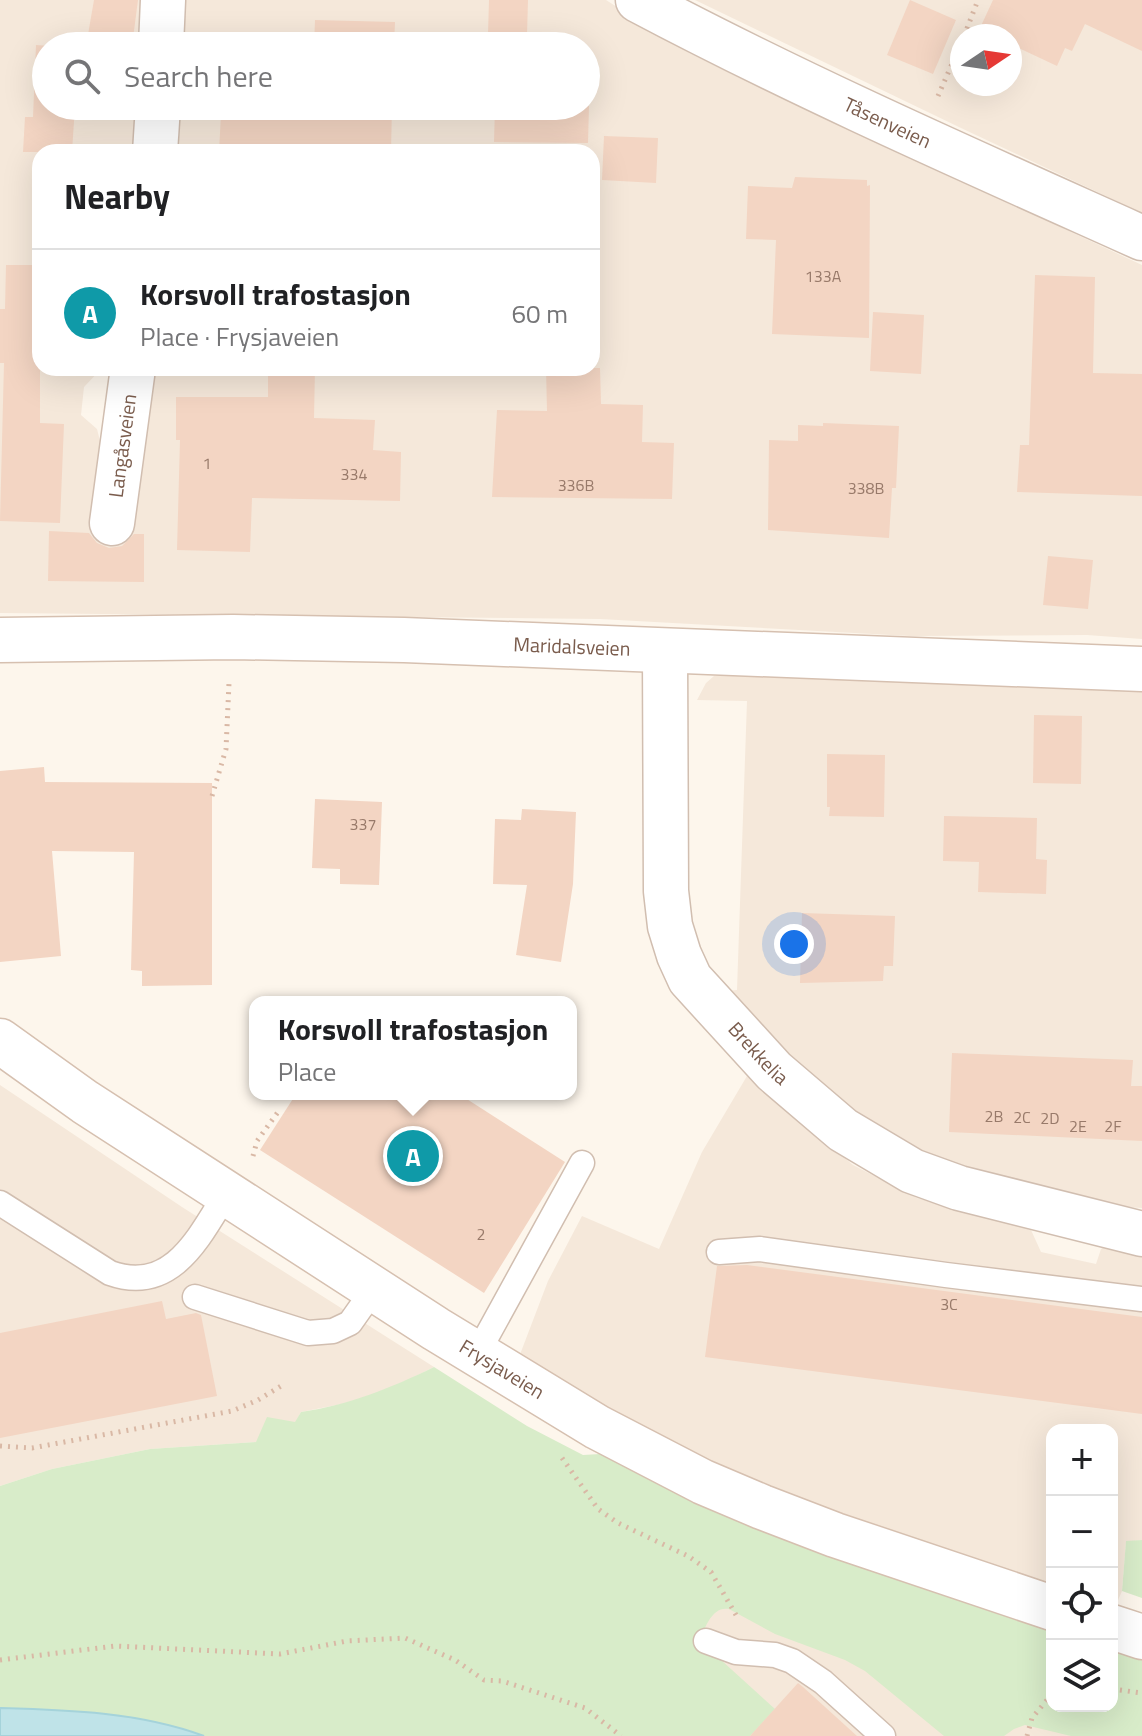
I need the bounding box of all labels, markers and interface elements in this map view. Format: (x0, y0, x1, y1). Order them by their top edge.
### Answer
north arrow (950, 24, 1022, 96)
search box (32, 32, 600, 120)
text: Search here (124, 53, 273, 99)
icon: search (60, 54, 104, 98)
street label: Tåsenveien (839, 88, 937, 156)
text: Nearby (64, 170, 170, 222)
house number: 133A (805, 264, 842, 288)
text: Korsvoll trafostasjon (140, 271, 411, 317)
text: A (82, 294, 98, 333)
text: 60 m (511, 294, 568, 333)
text: Place · Frysjaveien (140, 317, 339, 356)
street label: Langåsveien (100, 392, 144, 500)
house number: 1 (203, 451, 211, 475)
house number: 334 (341, 462, 367, 486)
house number: 336B (558, 473, 595, 497)
house number: 338B (848, 476, 885, 500)
street label: Maridalsveien (513, 628, 631, 664)
house number: 337 (350, 812, 376, 836)
your location (774, 924, 814, 964)
popup (249, 996, 577, 1100)
text: Korsvoll trafostasjon (278, 1006, 548, 1052)
street label: Brekkelia (721, 1014, 796, 1092)
text: Place (278, 1052, 336, 1091)
house number: 2B (985, 1104, 1004, 1128)
house number: 2C (1013, 1105, 1031, 1129)
house number: 2D (1040, 1106, 1060, 1130)
house number: 2E (1069, 1114, 1087, 1138)
house number: 2F (1104, 1114, 1122, 1138)
pin: A (387, 1126, 439, 1186)
house number: 2 (477, 1222, 485, 1246)
house number: 3C (940, 1292, 958, 1316)
street label: Frysjaveien (454, 1331, 551, 1407)
map controls (1046, 1424, 1118, 1712)
button: + (1046, 1424, 1118, 1496)
button: − (1046, 1496, 1118, 1568)
button: locate (1046, 1568, 1118, 1640)
button: layers (1046, 1640, 1118, 1712)

